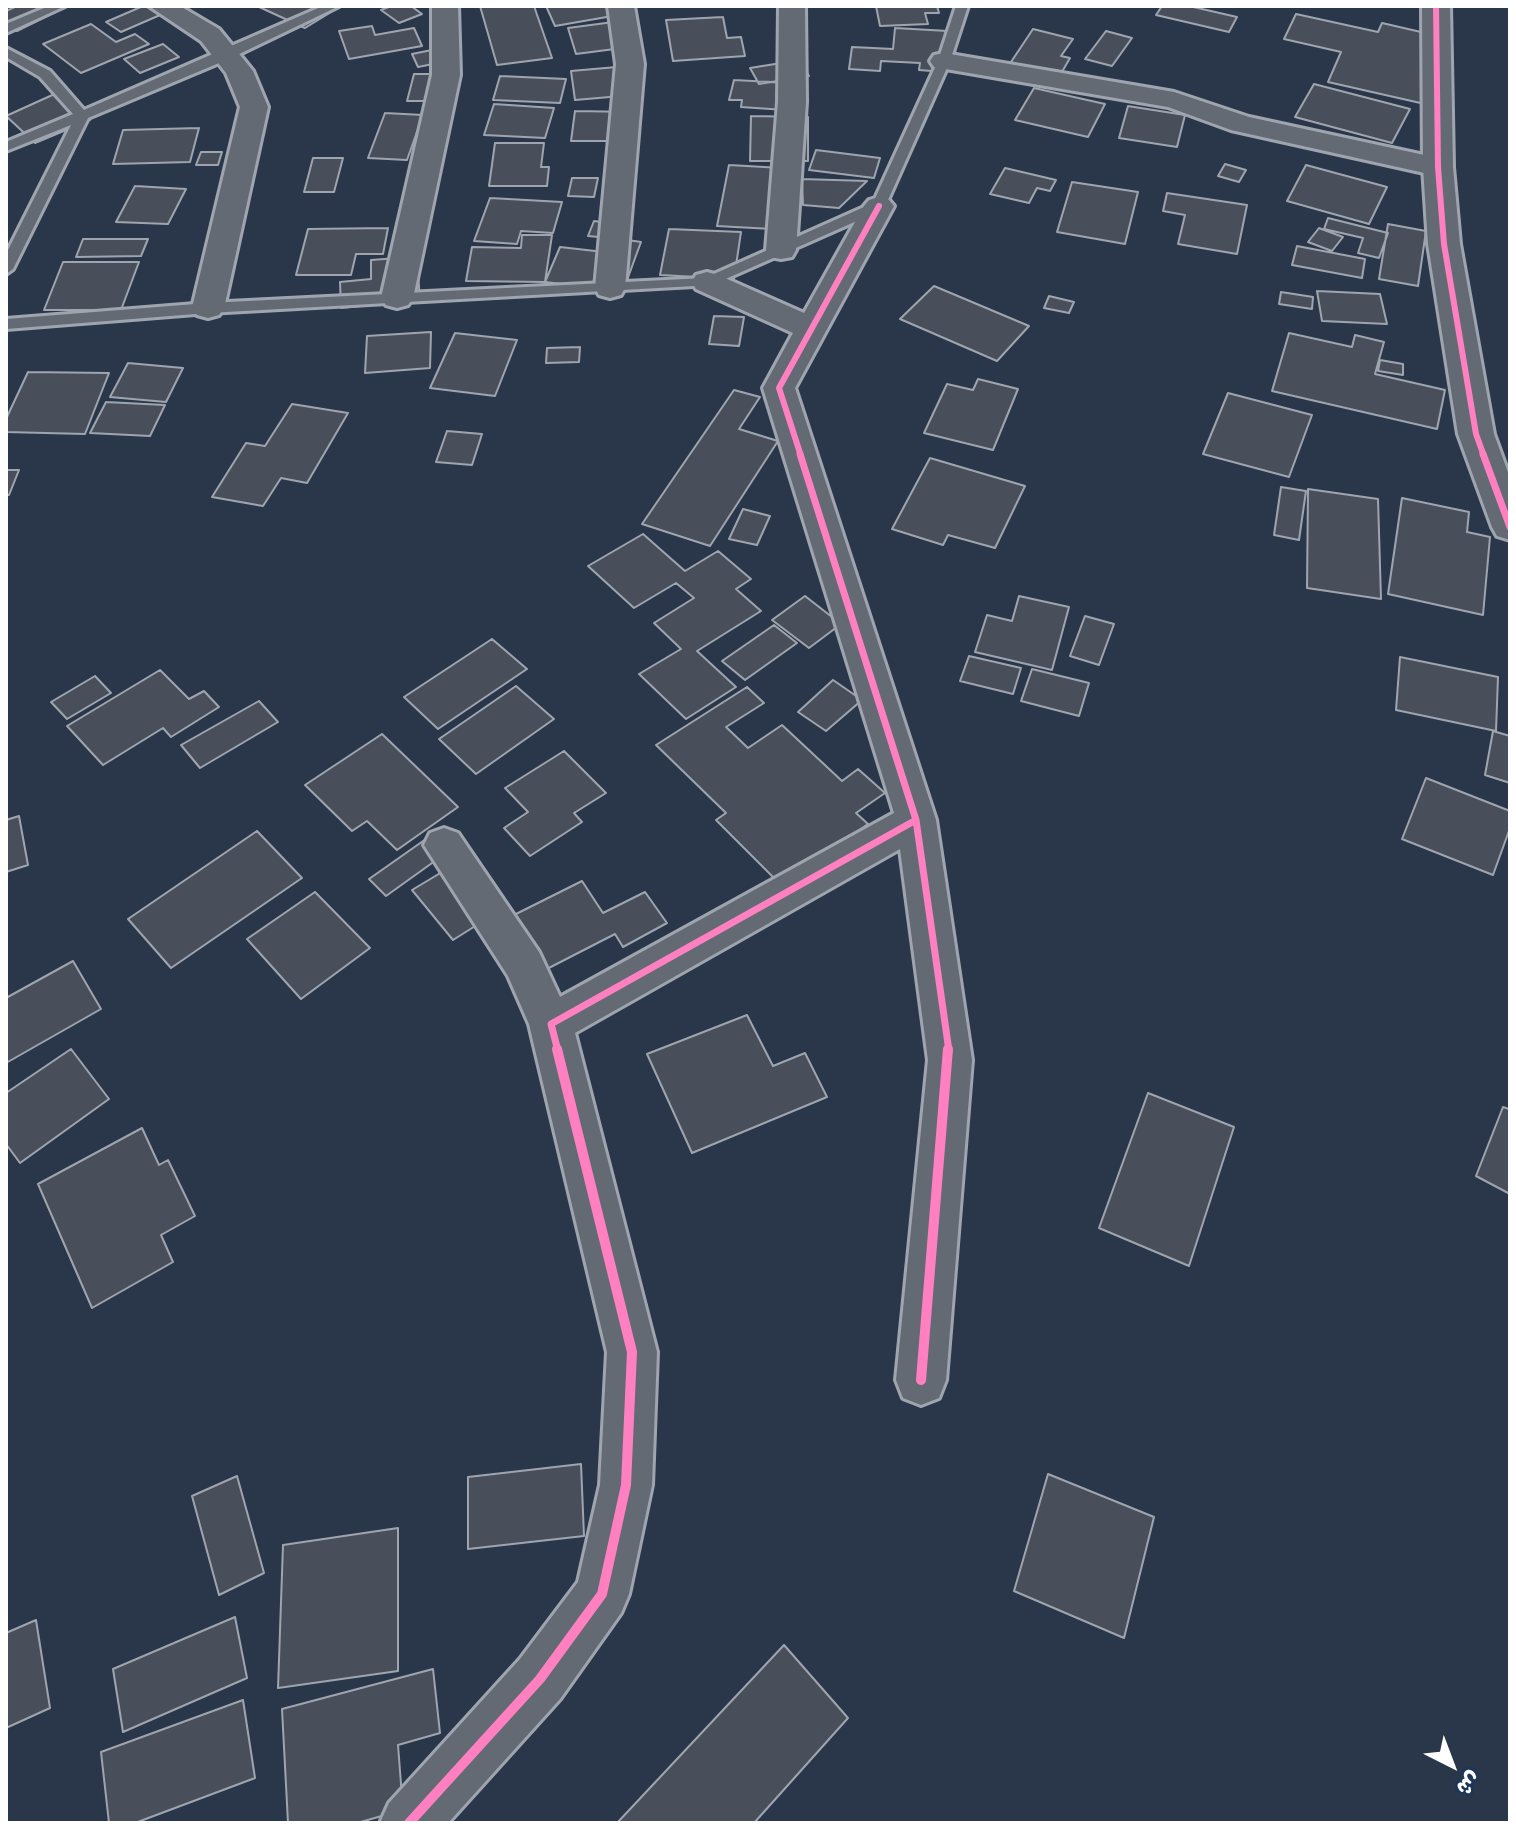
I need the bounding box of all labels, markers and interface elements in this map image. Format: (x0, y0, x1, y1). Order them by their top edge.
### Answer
north arrow (1412, 1725, 1492, 1805)
text: ش (1449, 1764, 1488, 1803)

